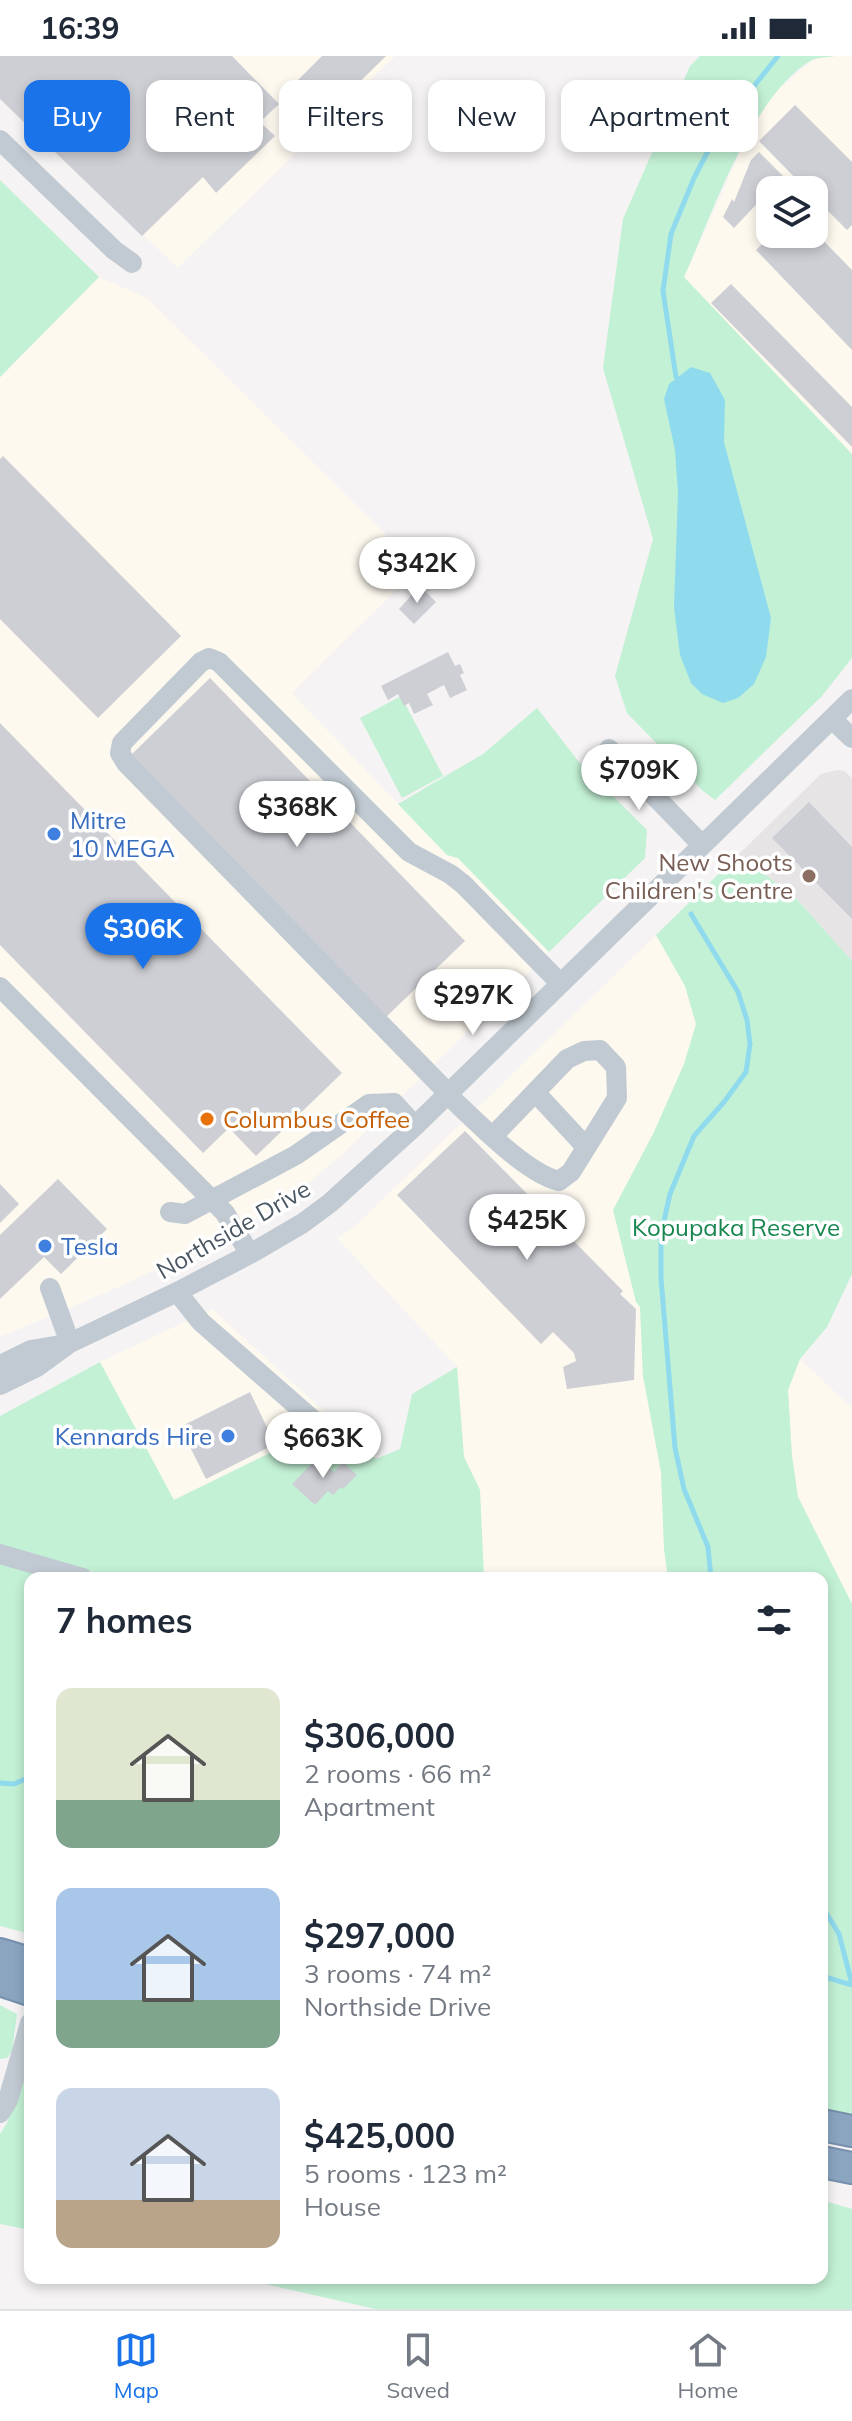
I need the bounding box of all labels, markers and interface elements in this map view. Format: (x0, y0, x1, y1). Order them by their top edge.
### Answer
text: 16:39 (40, 9, 119, 47)
chip: Buy (24, 80, 130, 152)
chip: Rent (146, 80, 263, 152)
chip: Filters (279, 80, 412, 152)
chip: New (428, 80, 545, 152)
chip: Apartment (561, 80, 758, 152)
map controls (756, 176, 828, 248)
button: layers (756, 176, 828, 248)
pin: $342K (361, 537, 473, 605)
text: $342K (377, 546, 457, 579)
pin: $709K (583, 744, 695, 812)
text: $709K (599, 753, 679, 786)
pin: $368K (241, 781, 353, 849)
text: $368K (257, 790, 337, 823)
place label: Mitre 10 MEGA (70, 805, 175, 863)
marker: Mitre 10 MEGA (45, 825, 63, 843)
place label: New Shoots Children's Centre (605, 847, 793, 905)
marker: New Shoots Children's Centre (800, 867, 818, 885)
pin: $306K (87, 903, 199, 971)
text: $306K (103, 912, 183, 945)
pin: $297K (417, 969, 529, 1037)
text: $297K (433, 978, 513, 1011)
place label: Columbus Coffee (223, 1104, 410, 1134)
marker: Columbus Coffee (198, 1110, 216, 1128)
street label: Northside Drive (151, 1173, 315, 1285)
pin: $425K (471, 1194, 583, 1262)
text: $425K (487, 1203, 567, 1236)
park label: Kopupaka Reserve (632, 1212, 840, 1242)
place label: Tesla (61, 1231, 119, 1261)
marker: Tesla (36, 1237, 54, 1255)
pin: $663K (267, 1412, 379, 1480)
place label: Kennards Hire (55, 1421, 212, 1451)
text: $663K (283, 1421, 363, 1454)
marker: Kennards Hire (219, 1427, 237, 1445)
icon: filters (752, 1598, 796, 1642)
text: 7 homes (56, 1599, 193, 1642)
text: $306,000 (304, 1714, 455, 1757)
icon: home (120, 1720, 216, 1816)
text: 2 rooms · 66 m² (304, 1757, 491, 1790)
text: Apartment (304, 1790, 435, 1823)
text: $297,000 (304, 1914, 455, 1957)
icon: home (120, 1920, 216, 2016)
text: 3 rooms · 74 m² (304, 1957, 491, 1990)
text: Northside Drive (304, 1990, 491, 2023)
text: $425,000 (304, 2114, 455, 2157)
icon: home (120, 2120, 216, 2216)
text: 5 rooms · 123 m² (304, 2157, 507, 2190)
text: House (304, 2190, 381, 2223)
tab: Map (114, 2328, 159, 2404)
tab: Saved (387, 2328, 450, 2404)
tab: Home (678, 2328, 738, 2404)

